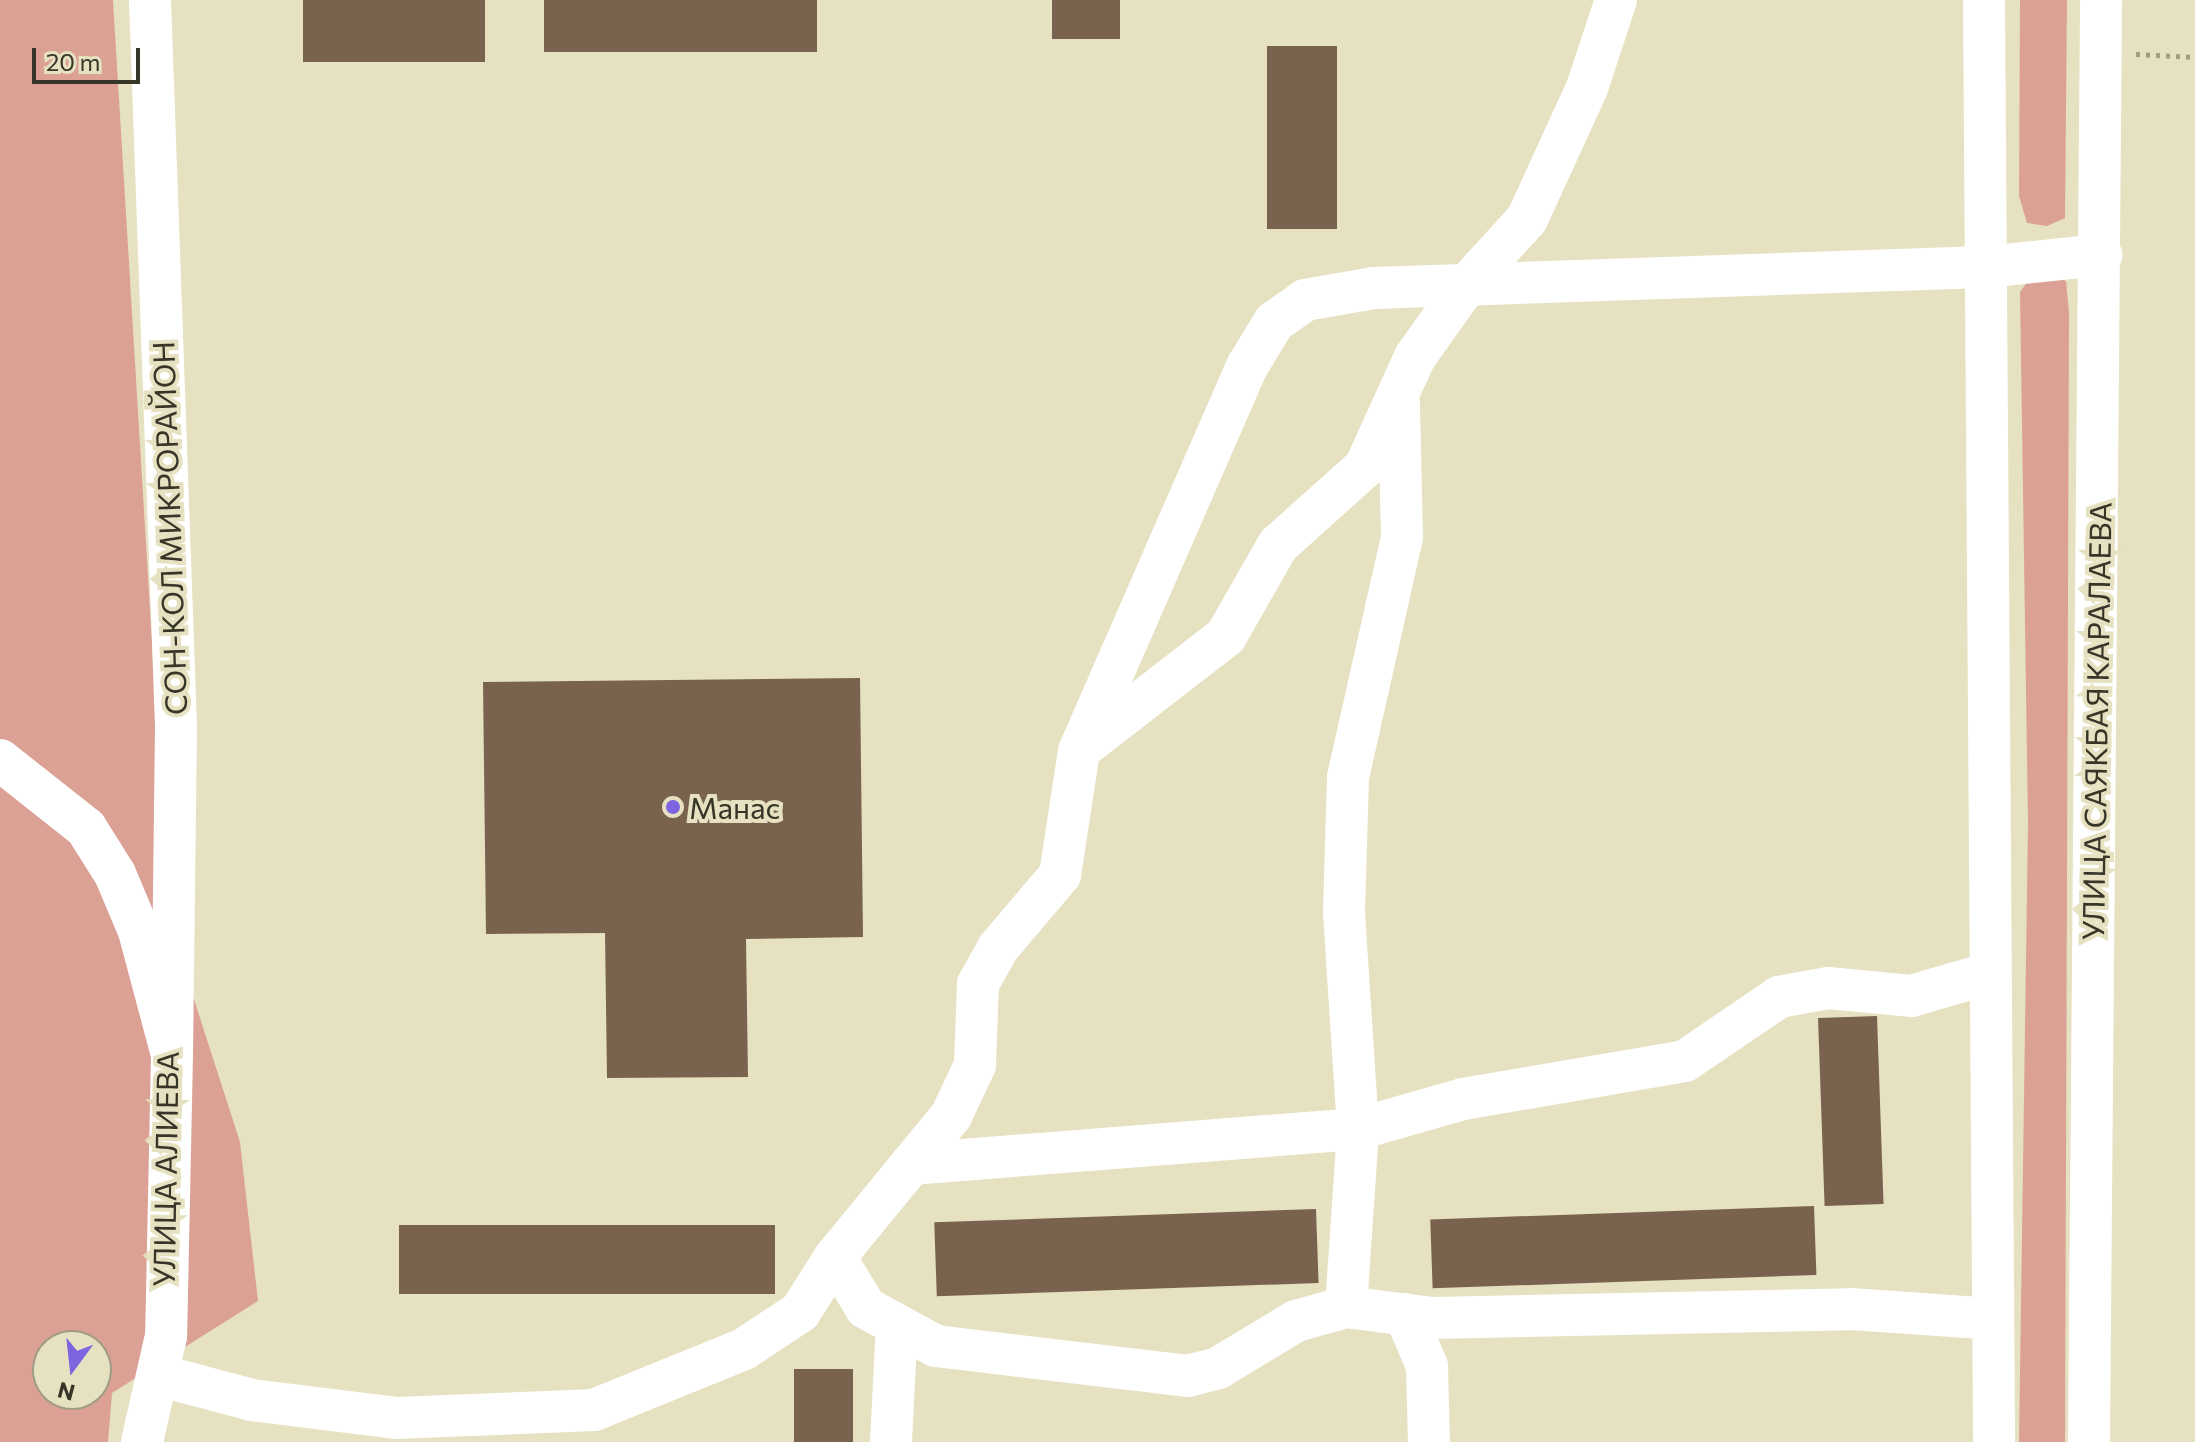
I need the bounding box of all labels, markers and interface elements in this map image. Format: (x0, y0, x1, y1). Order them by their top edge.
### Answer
scale bar (36, 32, 144, 82)
text: 20 m (46, 47, 100, 76)
street label: СОН-КОЛ МИКРОРАЙОН (144, 340, 194, 716)
street label: УЛИЦА САЯКБАЯ КАРАЛАЕВА (2074, 501, 2118, 941)
place label: Манас (689, 789, 780, 825)
marker: Манас (664, 798, 682, 816)
street label: УЛИЦА АЛИЕВА (145, 1051, 185, 1287)
north arrow (32, 1330, 112, 1410)
text: N (55, 1377, 78, 1407)

